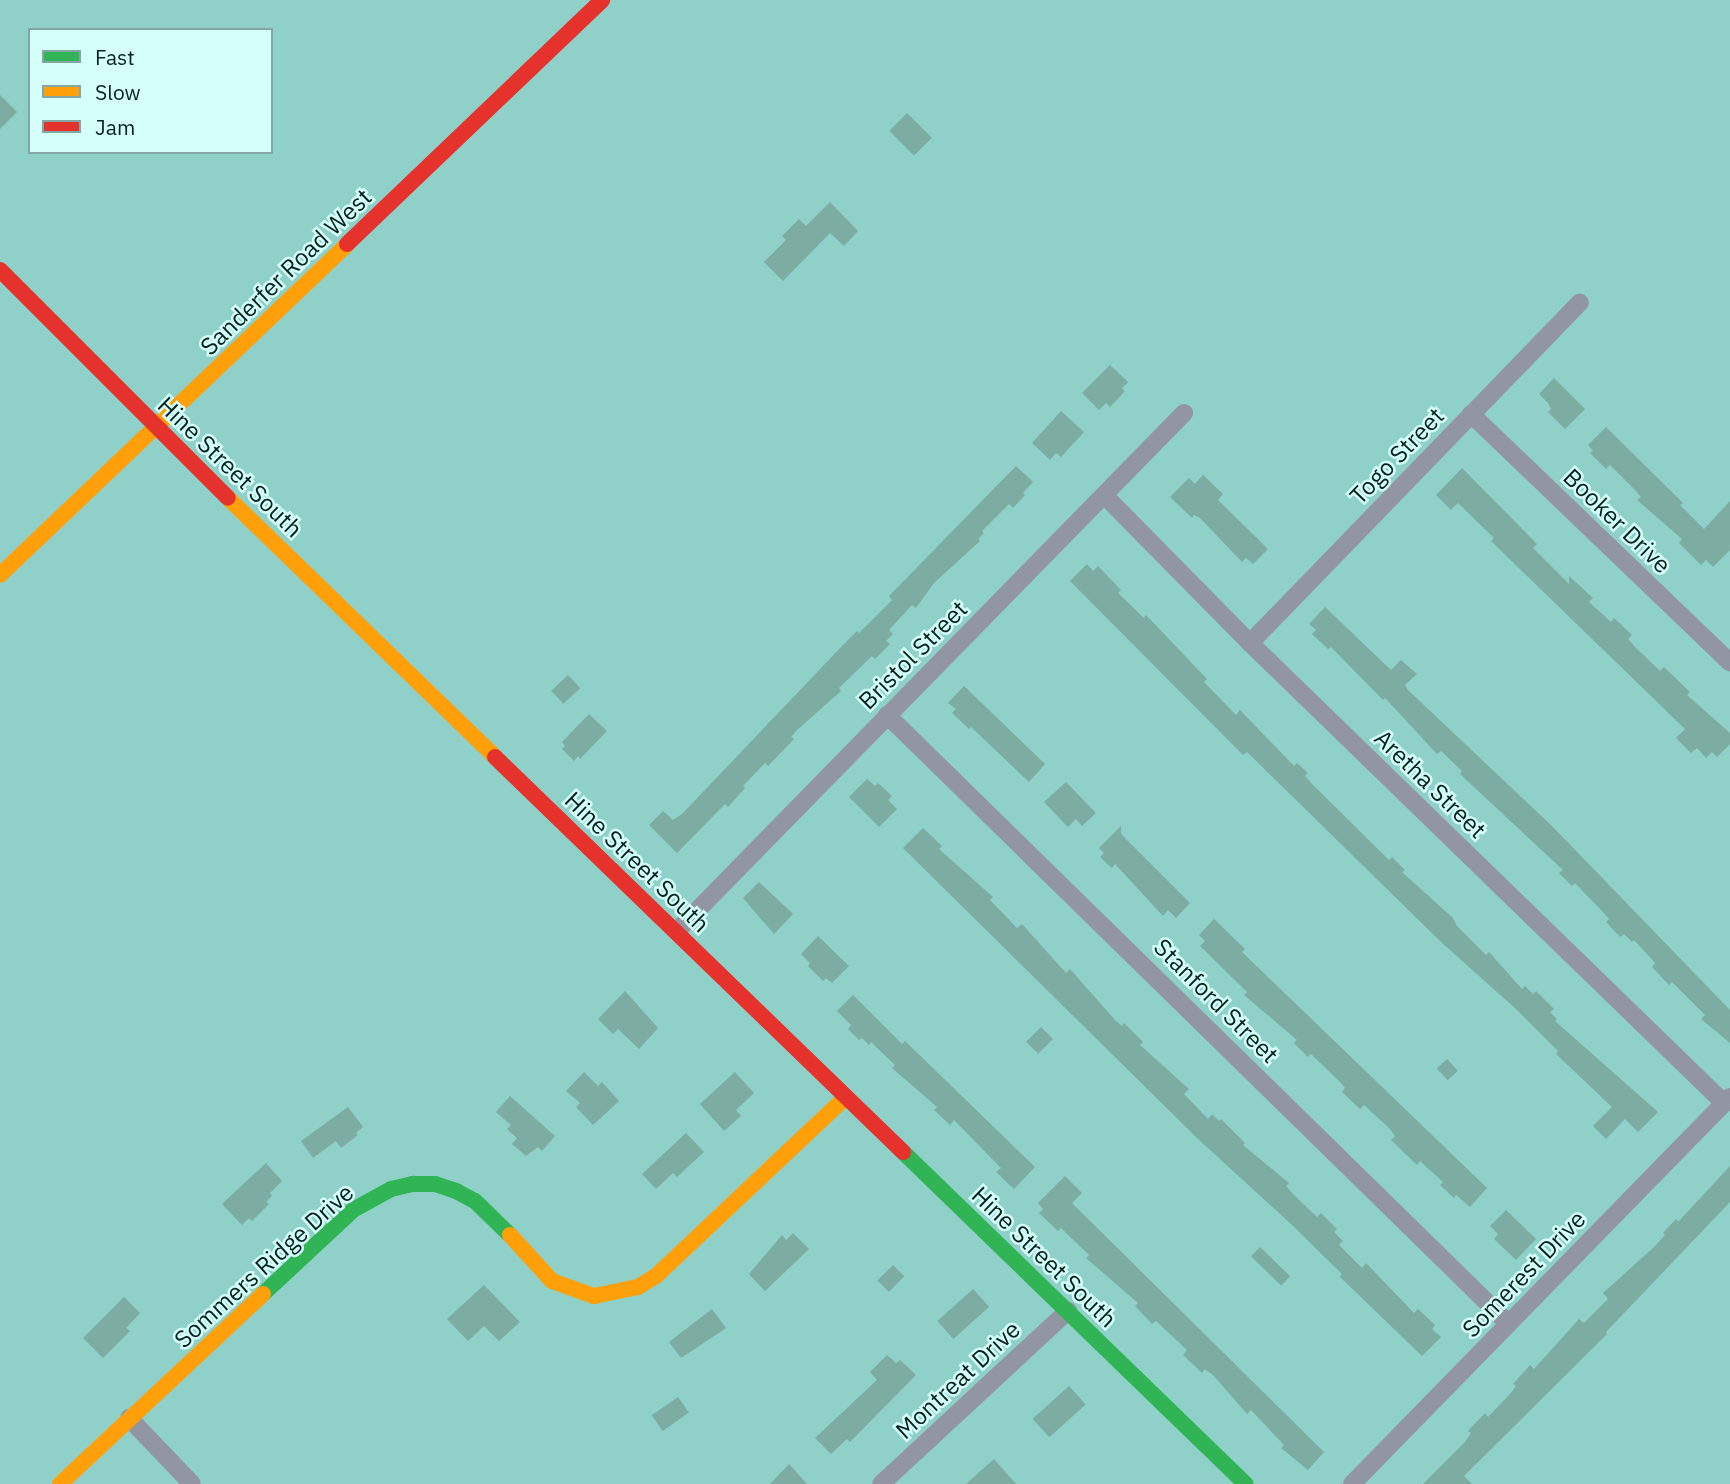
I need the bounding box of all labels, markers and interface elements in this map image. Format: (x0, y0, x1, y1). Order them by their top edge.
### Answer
legend (28, 28, 273, 154)
text: Fast (95, 43, 135, 71)
text: Slow (95, 78, 141, 106)
text: Jam (95, 113, 135, 141)
street label: Sanderfer Road West (194, 183, 378, 361)
street label: Hine Street South (152, 391, 308, 543)
street label: Togo Street (1344, 402, 1450, 510)
street label: Booker Drive (1557, 463, 1677, 579)
street label: Bristol Street (853, 595, 973, 715)
street label: Aretha Street (1368, 724, 1492, 844)
street label: Hine Street South (559, 786, 715, 938)
street label: Stanford Street (1148, 933, 1284, 1069)
street label: Sommers Ridge Drive (169, 1178, 359, 1354)
street label: Hine Street South (966, 1181, 1122, 1333)
street label: Somerest Drive (1456, 1205, 1592, 1343)
street label: Montreat Drive (890, 1315, 1026, 1445)

